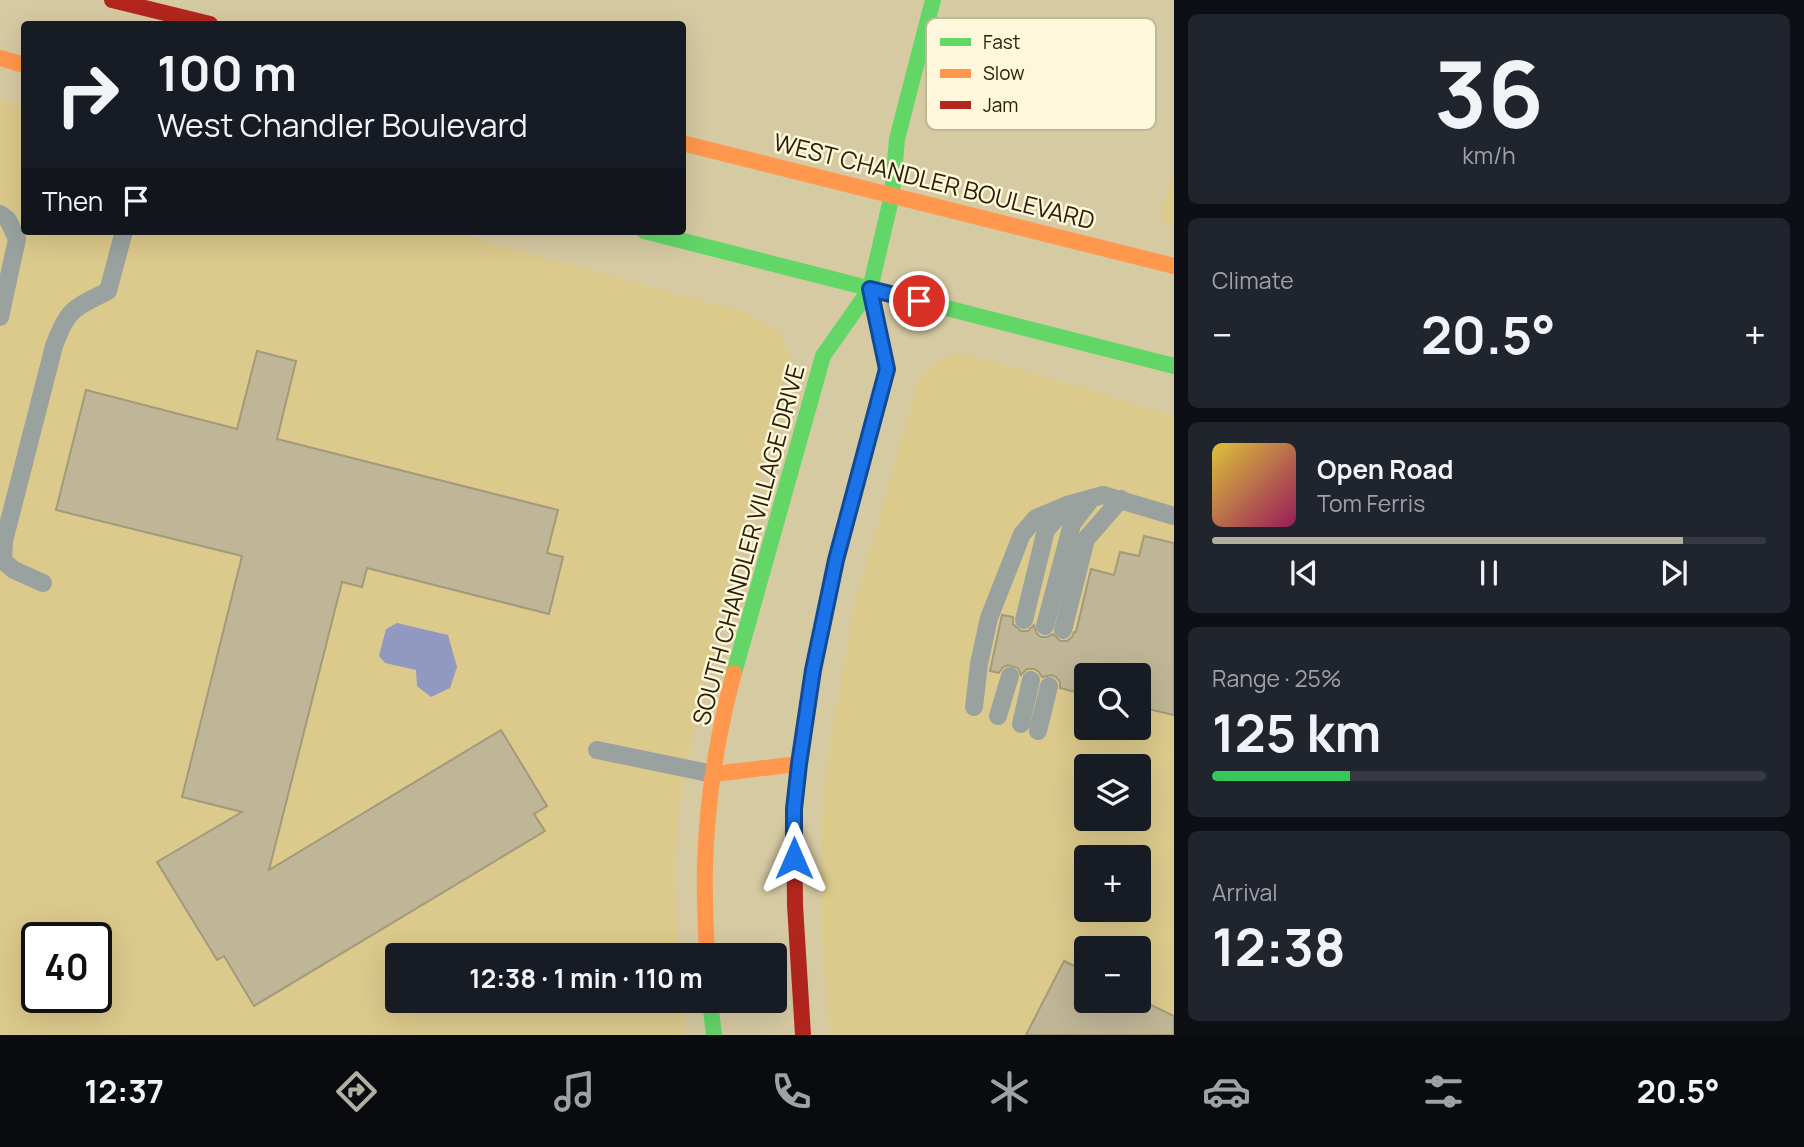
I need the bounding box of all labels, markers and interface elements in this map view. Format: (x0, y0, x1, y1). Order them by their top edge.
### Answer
legend (926, 18, 1156, 130)
text: Fast (983, 29, 1020, 55)
text: 36 (1434, 31, 1544, 155)
text: 100 m (157, 39, 297, 106)
icon: right (42, 49, 133, 140)
text: Slow (983, 60, 1025, 86)
text: Jam (983, 92, 1018, 118)
text: West Chandler Boulevard (157, 103, 528, 147)
street label: WEST CHANDLER BOULEVARD (770, 125, 1098, 236)
text: km/h (1462, 139, 1516, 171)
icon: arrive (117, 182, 155, 220)
text: Then (42, 183, 103, 219)
text: Climate (1212, 264, 1294, 296)
pin (889, 271, 949, 331)
icon: arrive (900, 282, 938, 320)
text: 20.5° (1421, 299, 1556, 370)
text: − (1212, 308, 1233, 360)
text: + (1744, 308, 1766, 360)
street label: SOUTH CHANDLER VILLAGE DRIVE (684, 361, 812, 728)
text: Open Road (1317, 451, 1453, 487)
text: Tom Ferris (1317, 487, 1425, 519)
icon: previous (1285, 554, 1323, 592)
icon: pause (1470, 554, 1508, 592)
icon: next (1655, 554, 1693, 592)
text: Range · 25% (1212, 662, 1342, 694)
map controls (1074, 663, 1151, 1013)
button: search (1074, 663, 1151, 740)
text: 125 km (1212, 697, 1381, 768)
button: layers (1074, 754, 1151, 831)
position arrow (757, 821, 831, 895)
button: + (1074, 845, 1151, 922)
text: Arrival (1212, 876, 1278, 908)
text: 12:38 (1212, 911, 1346, 982)
speed limit sign: 40 (21, 922, 112, 1013)
button: − (1074, 936, 1151, 1013)
text: 12:38 · 1 min · 110 m (469, 960, 703, 996)
icon: directions (332, 1067, 381, 1116)
icon: music (550, 1067, 599, 1116)
icon: phone (767, 1067, 816, 1116)
icon: climate (985, 1067, 1034, 1116)
icon: car (1202, 1067, 1251, 1116)
icon: filters (1419, 1067, 1468, 1116)
text: 12:37 (84, 1069, 164, 1113)
text: 20.5° (1637, 1069, 1720, 1113)

